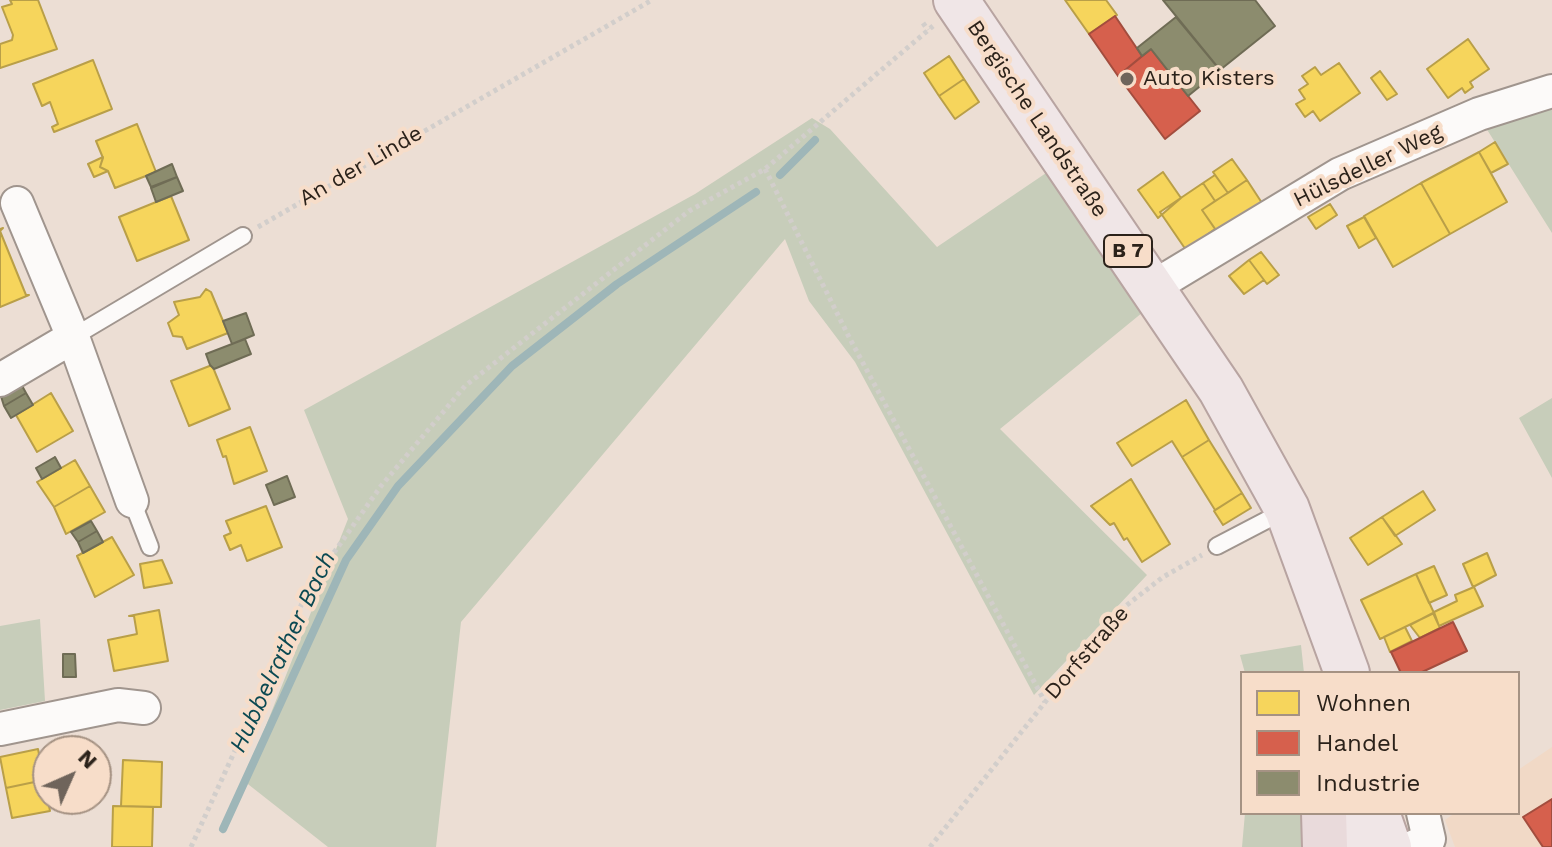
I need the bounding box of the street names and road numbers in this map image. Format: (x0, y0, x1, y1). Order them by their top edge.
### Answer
street label: Bergische Landstraße (961, 15, 1113, 223)
street label: Hülsdeller Weg (1290, 119, 1446, 213)
street label: An der Linde (295, 120, 427, 212)
road number: B 7 (1104, 235, 1152, 267)
street label: Dorfstraße (1039, 601, 1135, 705)

